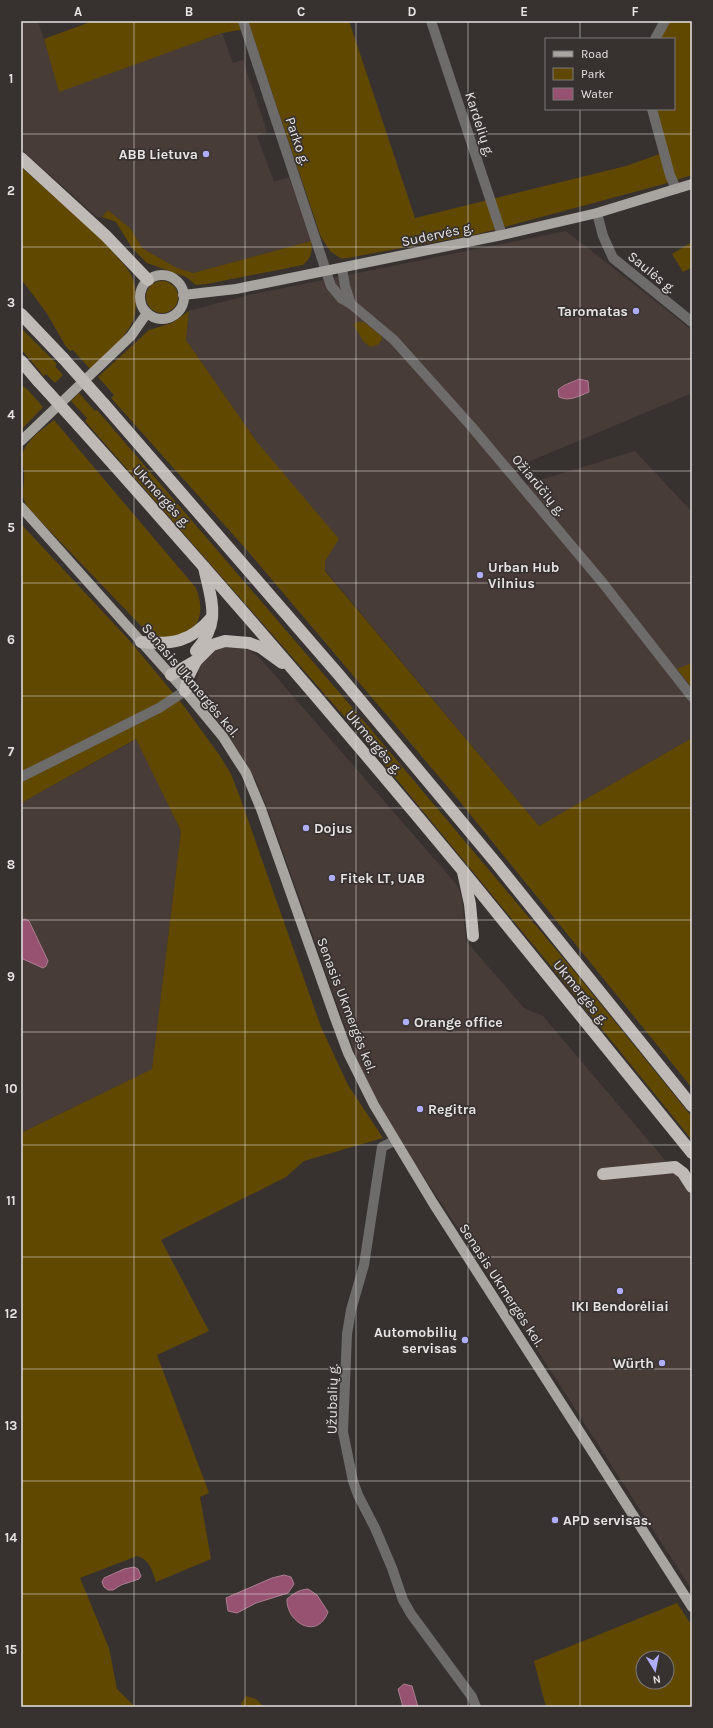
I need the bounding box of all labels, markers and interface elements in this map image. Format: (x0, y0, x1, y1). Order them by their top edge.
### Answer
text: A (74, 4, 82, 19)
text: B (185, 4, 193, 19)
text: C (297, 4, 305, 19)
text: D (408, 4, 417, 19)
text: E (520, 4, 528, 19)
text: F (631, 4, 639, 19)
legend (545, 38, 675, 110)
text: Road (581, 47, 609, 61)
text: Park (581, 67, 606, 81)
text: 1 (9, 71, 13, 86)
text: Water (581, 87, 614, 101)
street label: Kardelių g. (461, 90, 498, 159)
street label: Parko g. (281, 115, 314, 168)
place label: ABB Lietuva (119, 146, 198, 163)
marker: ABB Lietuva (201, 149, 211, 159)
text: 2 (7, 183, 15, 198)
street label: Sudervės g. (400, 219, 475, 250)
street label: Saulės g. (624, 248, 680, 297)
text: 3 (7, 295, 15, 310)
place label: Taromatas (558, 303, 628, 320)
marker: Taromatas (631, 306, 641, 316)
text: 4 (7, 407, 15, 422)
street label: Ožiarūčių g. (508, 451, 569, 520)
street label: Ukmergės g. (129, 462, 194, 531)
text: 5 (7, 520, 15, 535)
place label: Urban Hub Vilnius (488, 559, 559, 592)
marker: Urban Hub Vilnius (475, 570, 485, 580)
street label: Senasis Ukmergės kel. (138, 620, 244, 741)
text: 6 (7, 632, 15, 647)
street label: Ukmergės g. (342, 707, 406, 778)
text: 7 (8, 744, 15, 759)
place label: Dojus (314, 820, 352, 837)
marker: Dojus (301, 823, 311, 833)
text: 8 (7, 857, 15, 872)
place label: Fitek LT, UAB (340, 870, 425, 887)
marker: Fitek LT, UAB (327, 873, 337, 883)
street label: Senasis Ukmergės kel. (313, 935, 380, 1076)
street label: Ukmergės g. (549, 957, 612, 1028)
text: 9 (7, 969, 15, 984)
place label: Orange office (414, 1014, 503, 1031)
marker: Orange office (401, 1017, 411, 1027)
text: 10 (5, 1081, 17, 1096)
place label: Regitra (428, 1101, 476, 1118)
marker: Regitra (415, 1104, 425, 1114)
text: 11 (6, 1193, 16, 1208)
street label: Senasis Ukmergės kel. (455, 1220, 548, 1350)
marker: IKI Bendorėliai (615, 1286, 625, 1296)
place label: IKI Bendorėliai (571, 1298, 669, 1315)
text: 12 (5, 1306, 17, 1321)
place label: Automobilių servisas (374, 1324, 457, 1357)
marker: Automobilių servisas (460, 1335, 470, 1345)
place label: Würth (613, 1355, 654, 1372)
marker: Würth (657, 1358, 667, 1368)
street label: Užubalių g. (323, 1363, 342, 1434)
text: 13 (5, 1418, 17, 1433)
place label: APD servisas. (563, 1512, 651, 1529)
marker: APD servisas. (550, 1515, 560, 1525)
text: 14 (5, 1530, 17, 1545)
text: 15 (5, 1642, 18, 1657)
north arrow (635, 1650, 675, 1690)
text: N (652, 1672, 662, 1686)

